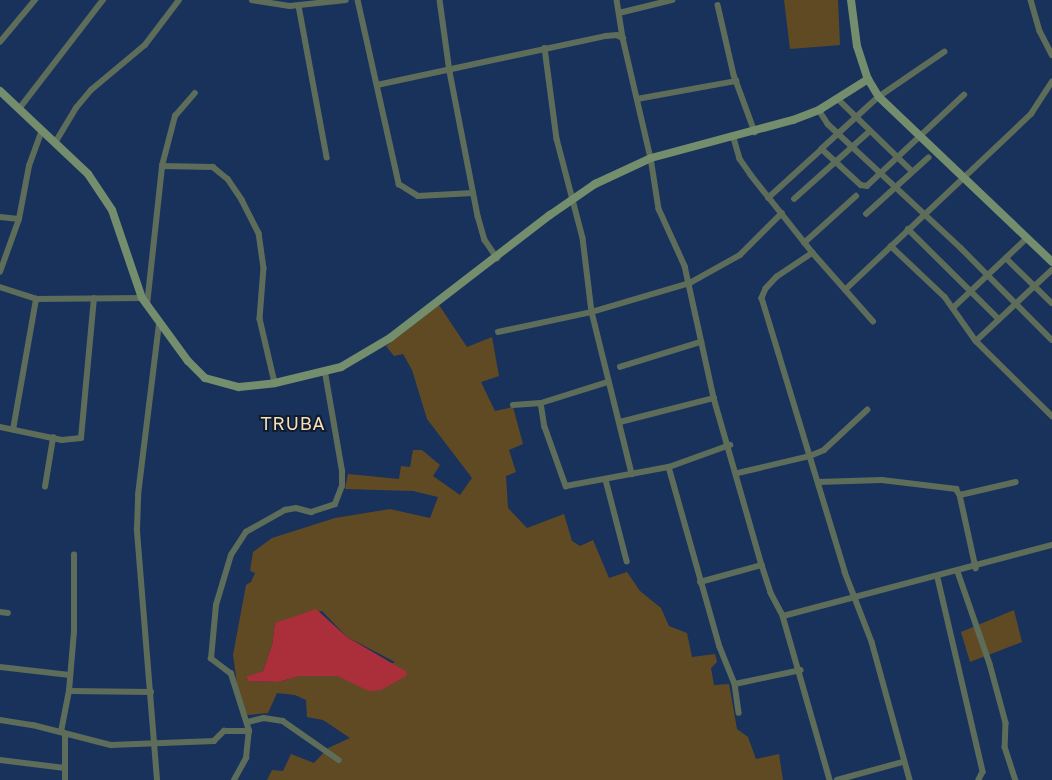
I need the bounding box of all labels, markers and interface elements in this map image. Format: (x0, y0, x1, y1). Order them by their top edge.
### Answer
district label: TRUBA (260, 412, 326, 434)

